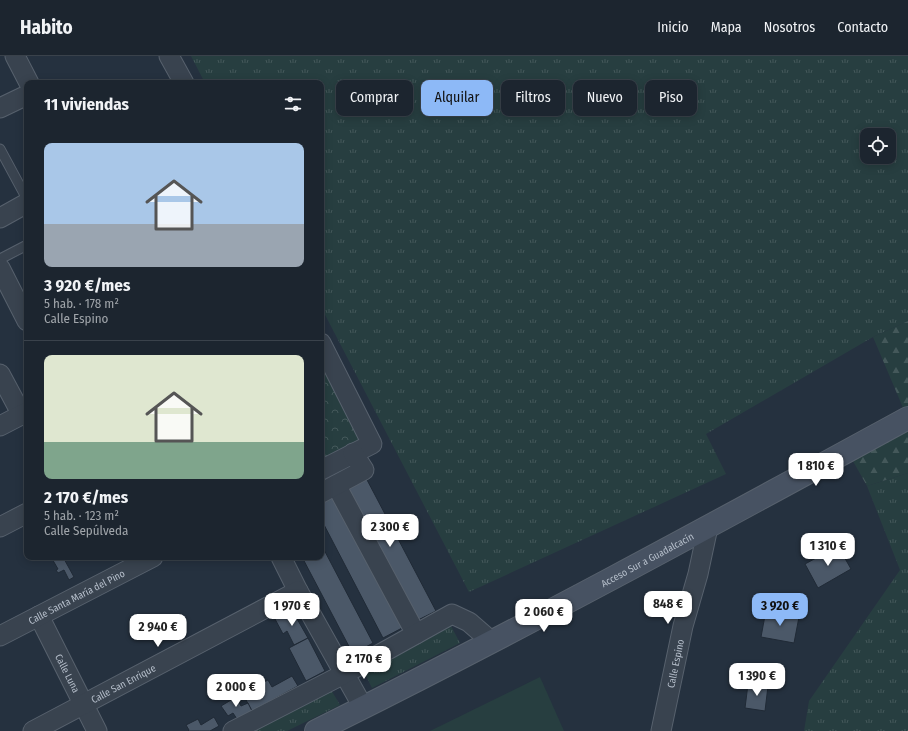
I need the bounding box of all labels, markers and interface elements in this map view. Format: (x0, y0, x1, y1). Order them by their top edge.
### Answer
text: Habito (20, 16, 73, 39)
text: Inicio (657, 19, 689, 36)
text: Mapa (711, 19, 742, 36)
text: Nosotros (764, 19, 815, 36)
text: Contacto (837, 19, 888, 36)
chip: Comprar (336, 80, 413, 116)
chip: Alquilar (421, 80, 493, 116)
chip: Filtros (501, 80, 565, 116)
chip: Nuevo (573, 80, 637, 116)
chip: Piso (645, 80, 697, 116)
icon: filters (282, 93, 304, 115)
text: 11 viviendas (44, 94, 129, 115)
map controls (860, 128, 896, 164)
button: locate (860, 128, 896, 164)
icon: home (138, 169, 210, 241)
text: 3 920 €/mes (44, 275, 130, 296)
text: 5 hab. · 178 m² (44, 296, 119, 311)
text: Calle Espino (44, 311, 108, 326)
icon: home (138, 381, 210, 453)
pin: 1 810 € (779, 453, 853, 487)
text: 1 810 € (797, 458, 835, 473)
text: 2 170 €/mes (44, 487, 128, 508)
text: 5 hab. · 123 m² (44, 508, 119, 523)
pin: 2 300 € (353, 514, 427, 548)
text: 2 300 € (371, 519, 409, 534)
text: Calle Sepúlveda (44, 523, 128, 538)
street label: Acceso Sur a Guadalcacín (599, 531, 696, 590)
pin: 1 310 € (791, 533, 865, 567)
text: 1 310 € (810, 538, 846, 553)
street label: Calle Santa María del Pino (27, 568, 127, 627)
pin: 848 € (640, 591, 696, 625)
pin: 1 970 € (255, 593, 329, 627)
pin: 3 920 € (743, 593, 817, 627)
text: 848 € (653, 596, 683, 611)
text: 1 970 € (274, 598, 311, 613)
text: 3 920 € (761, 598, 799, 613)
pin: 2 060 € (507, 599, 581, 633)
text: 2 060 € (524, 604, 564, 619)
pin: 2 940 € (121, 614, 195, 648)
text: 2 940 € (139, 619, 177, 634)
street label: Calle Espino (665, 638, 687, 689)
pin: 2 170 € (327, 646, 401, 680)
text: 2 170 € (346, 651, 382, 666)
street label: Calle Luna (52, 652, 82, 695)
street label: Calle San Enrique (89, 662, 158, 706)
pin: 1 390 € (720, 663, 794, 697)
text: 1 390 € (738, 668, 776, 683)
pin: 2 000 € (199, 674, 273, 708)
text: 2 000 € (216, 679, 256, 694)

